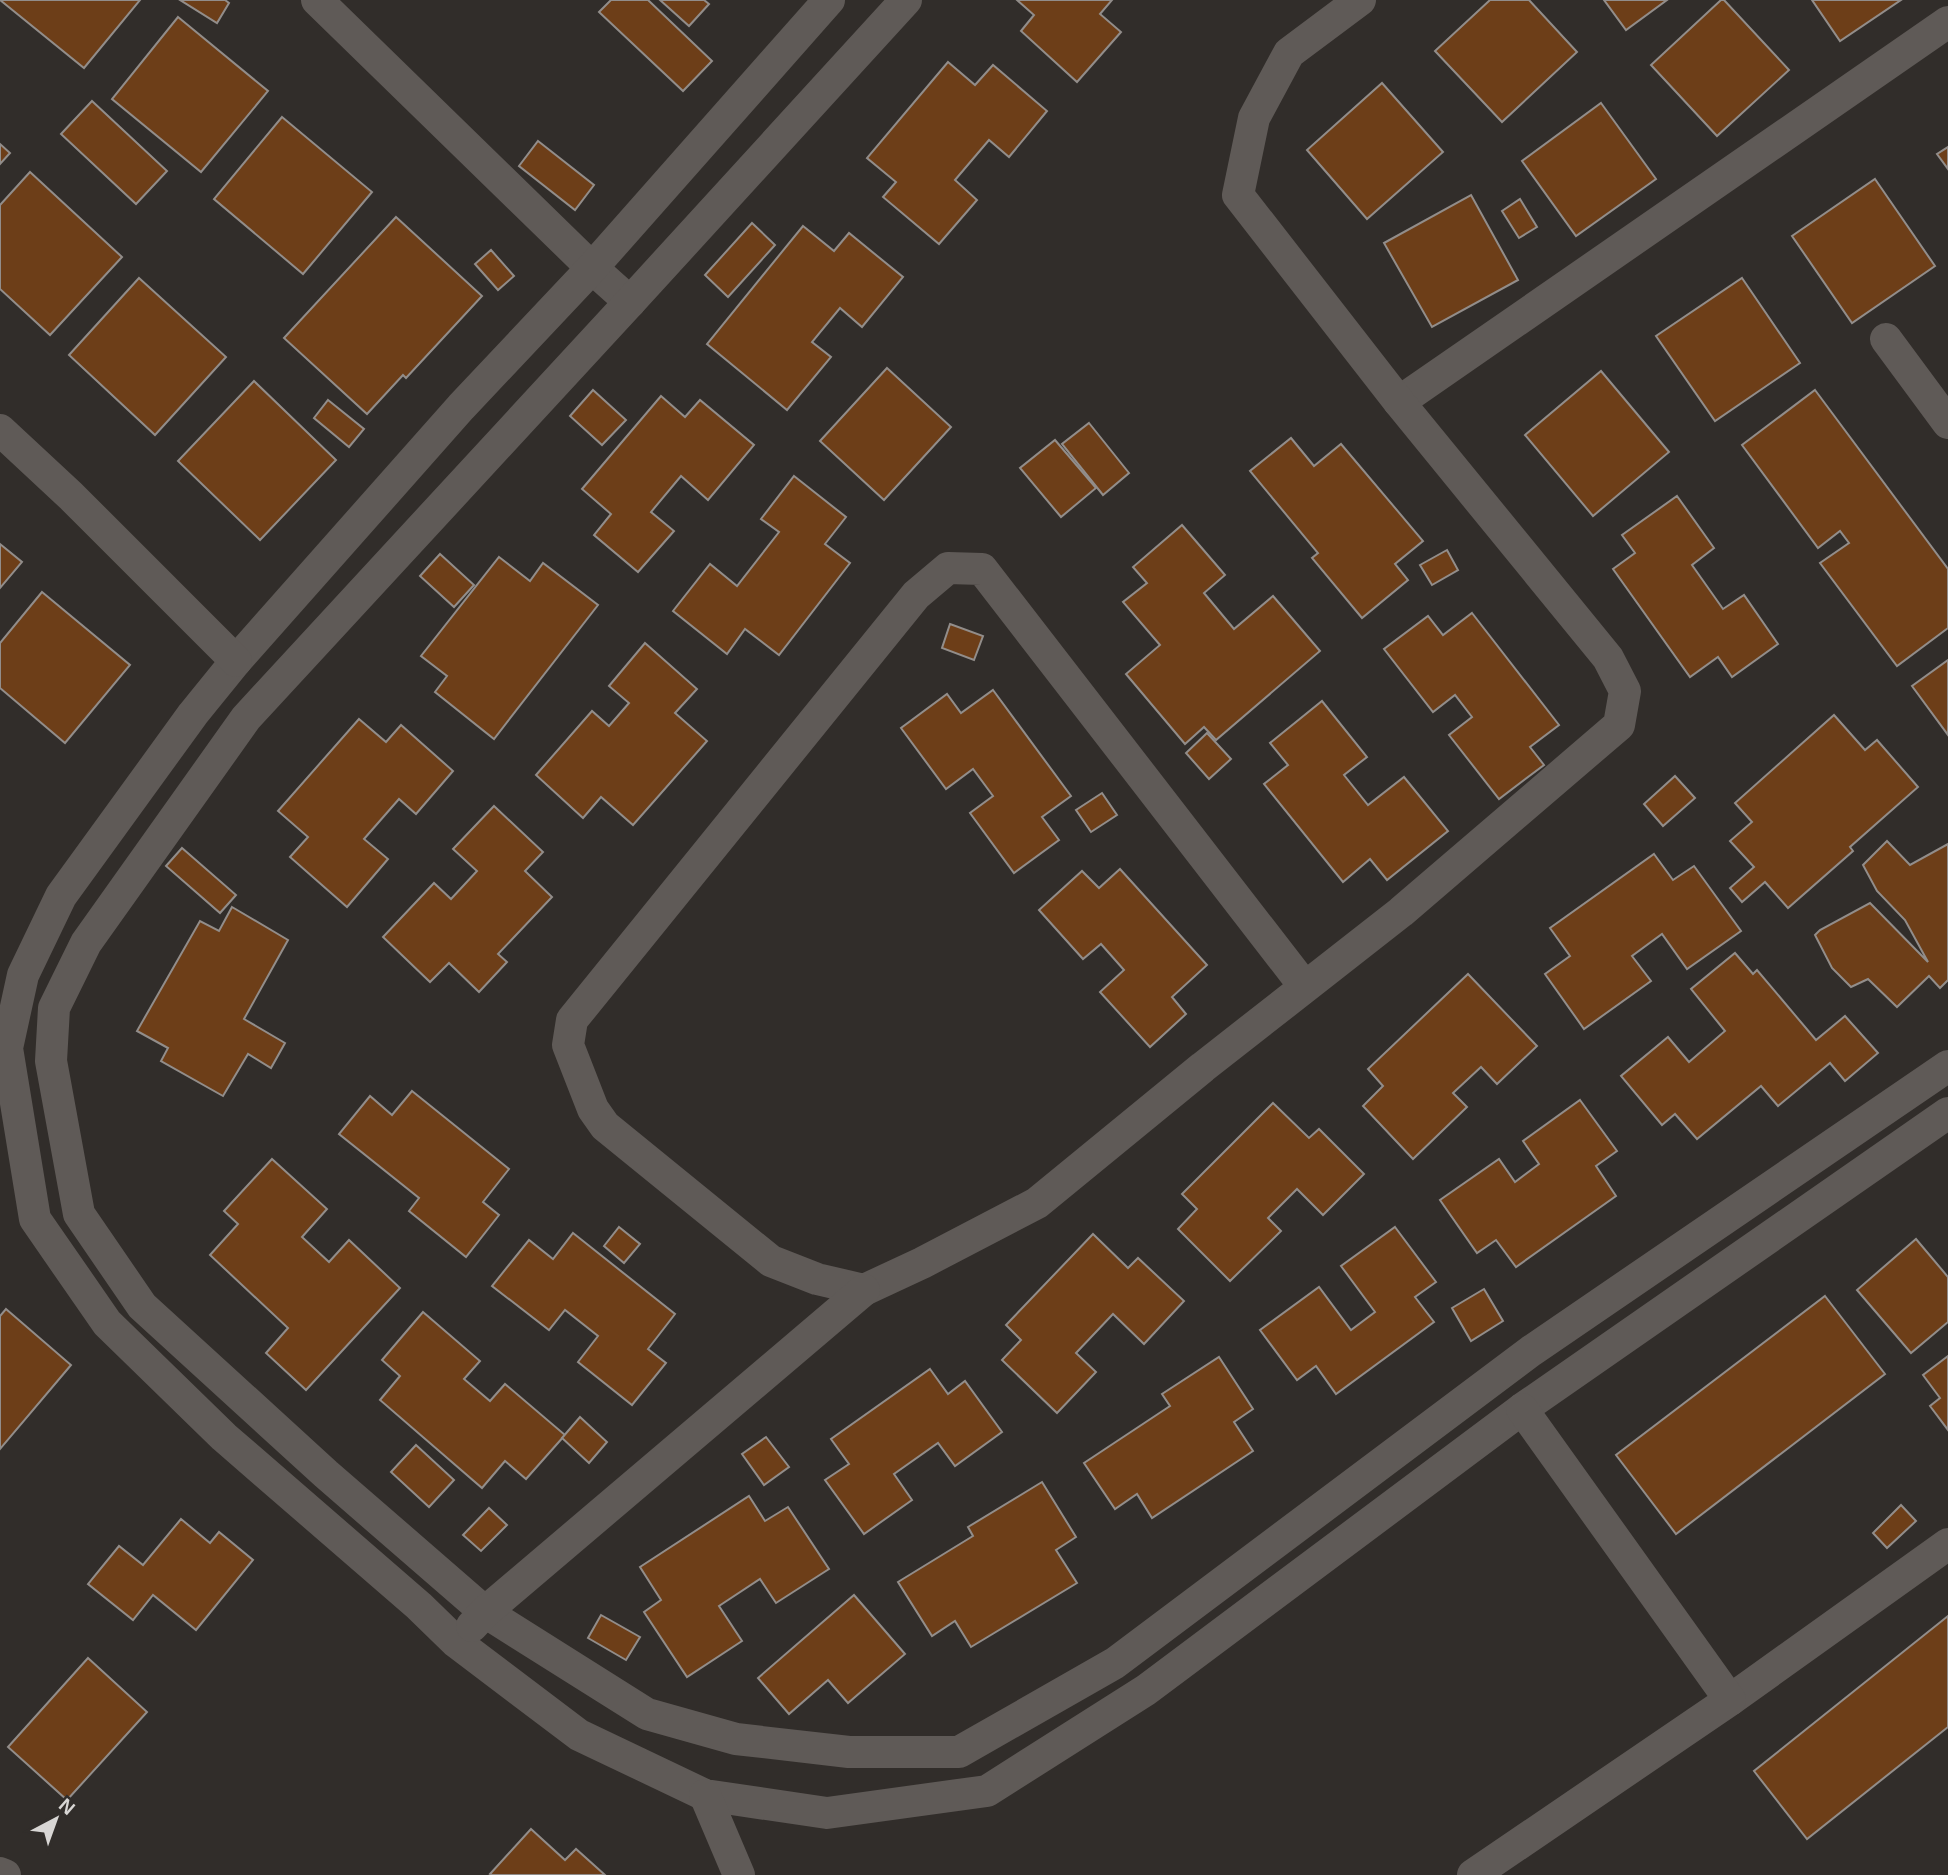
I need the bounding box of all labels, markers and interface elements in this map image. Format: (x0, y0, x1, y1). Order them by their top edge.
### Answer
north arrow (21, 1784, 91, 1854)
text: N (55, 1794, 79, 1819)

